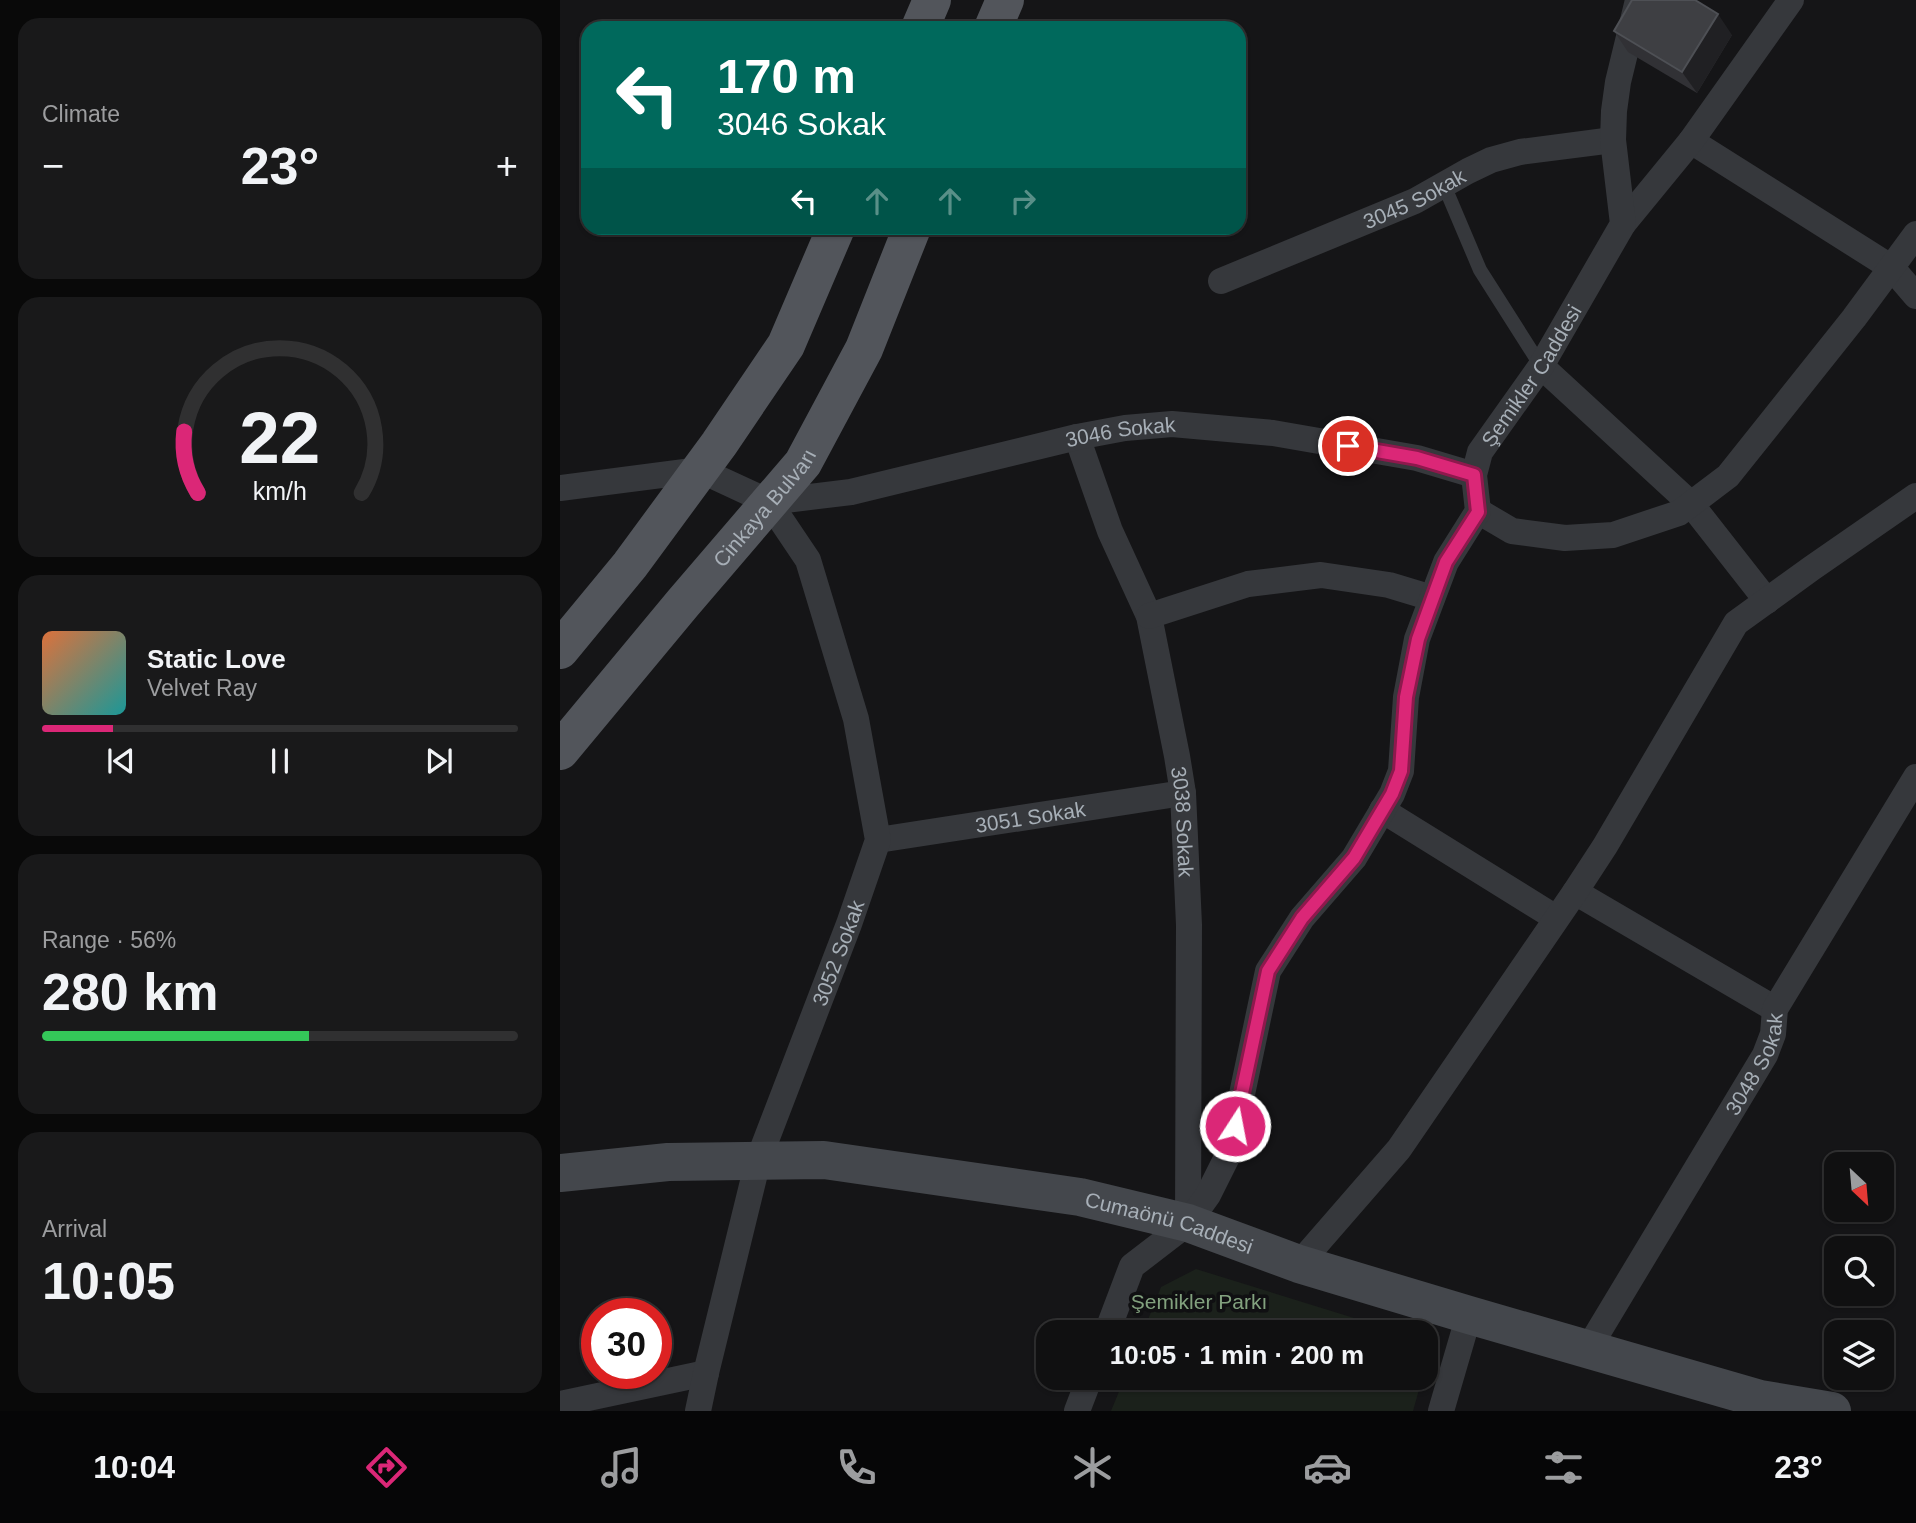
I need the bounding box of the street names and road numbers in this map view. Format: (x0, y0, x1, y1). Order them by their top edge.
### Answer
street label: 3045 Sokak (1359, 163, 1470, 233)
street label: Şemikler Caddesi (1476, 301, 1585, 451)
street label: 3046 Sokak (1063, 412, 1177, 451)
street label: Cinkaya Bulvarı (708, 445, 820, 571)
street label: 3038 Sokak (1167, 765, 1198, 878)
street label: 3051 Sokak (974, 797, 1087, 836)
street label: 3052 Sokak (807, 897, 868, 1009)
street label: 3048 Sokak (1720, 1012, 1786, 1119)
street label: Cumaönü Caddesi (1083, 1187, 1256, 1258)

